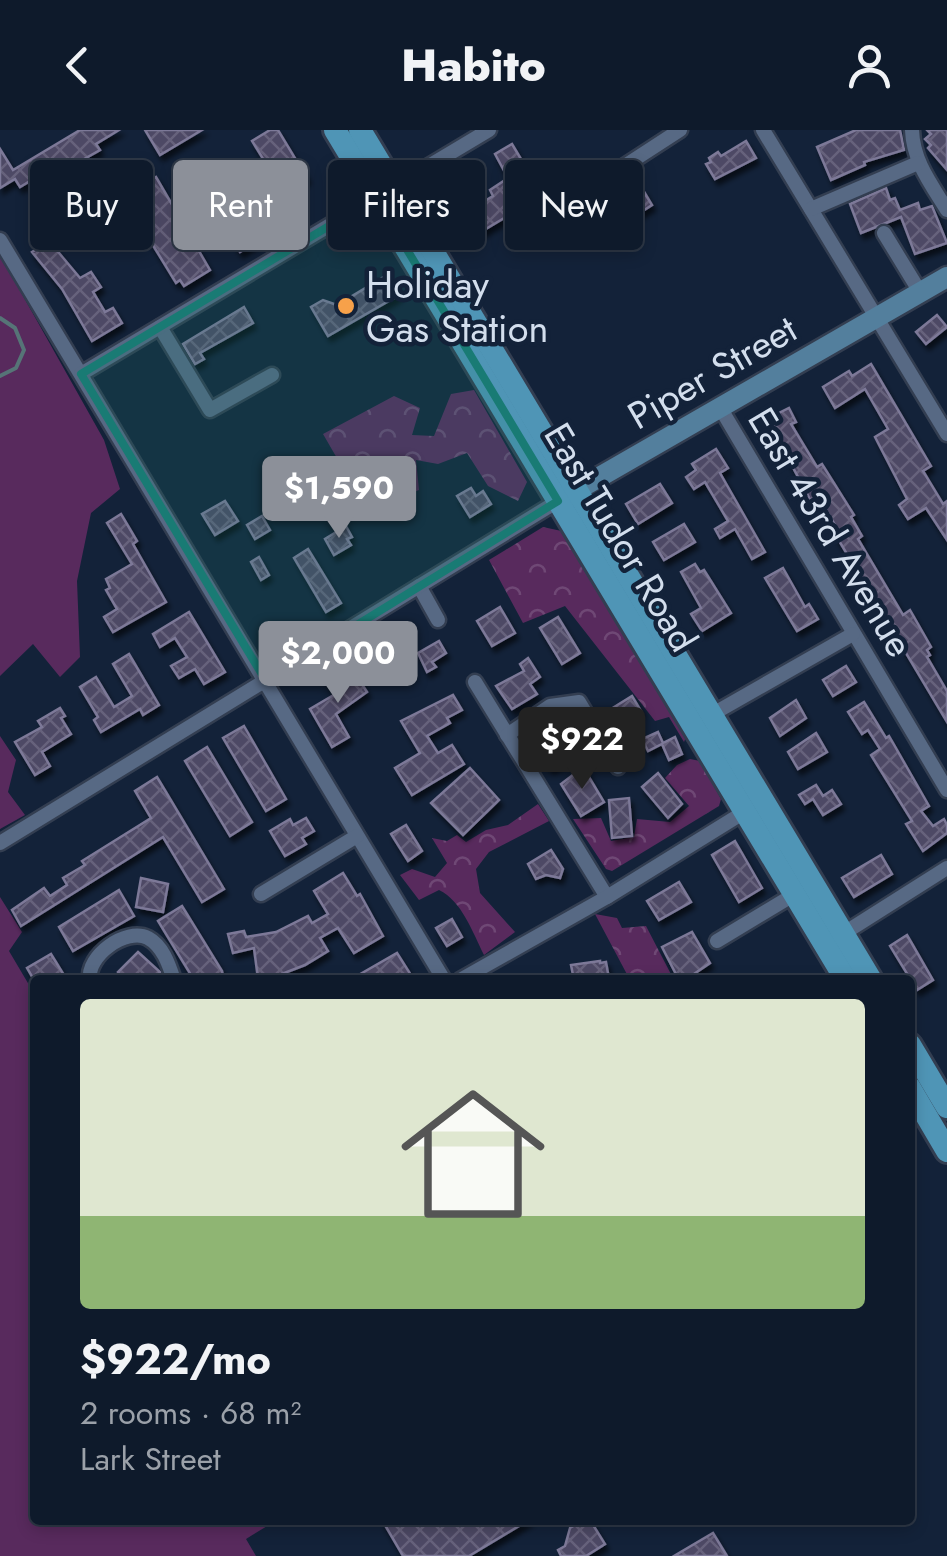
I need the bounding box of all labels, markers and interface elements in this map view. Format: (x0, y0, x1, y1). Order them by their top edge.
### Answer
text: Habito (401, 33, 546, 98)
icon: back (50, 38, 105, 93)
icon: person (842, 38, 897, 93)
chip: Buy (30, 160, 153, 250)
chip: Rent (173, 160, 308, 250)
chip: Filters (328, 160, 485, 250)
chip: New (505, 160, 643, 250)
place label: Holiday Gas Station (366, 257, 548, 356)
marker: Holiday Gas Station (335, 295, 357, 317)
street label: Piper Street (617, 301, 807, 443)
street label: East 43rd Avenue (735, 397, 927, 667)
street label: East Tudor Road (531, 412, 711, 662)
pin: $1,590 (258, 456, 420, 541)
text: $1,590 (284, 465, 394, 511)
pin: $2,000 (257, 621, 419, 706)
text: $2,000 (281, 630, 395, 676)
pin: $922 (523, 707, 641, 792)
text: $922 (540, 716, 624, 762)
icon: home (383, 1064, 563, 1244)
text: $922/mo (80, 1329, 271, 1390)
text: 2 rooms · 68 m² (80, 1390, 301, 1436)
text: Lark Street (80, 1436, 221, 1482)

